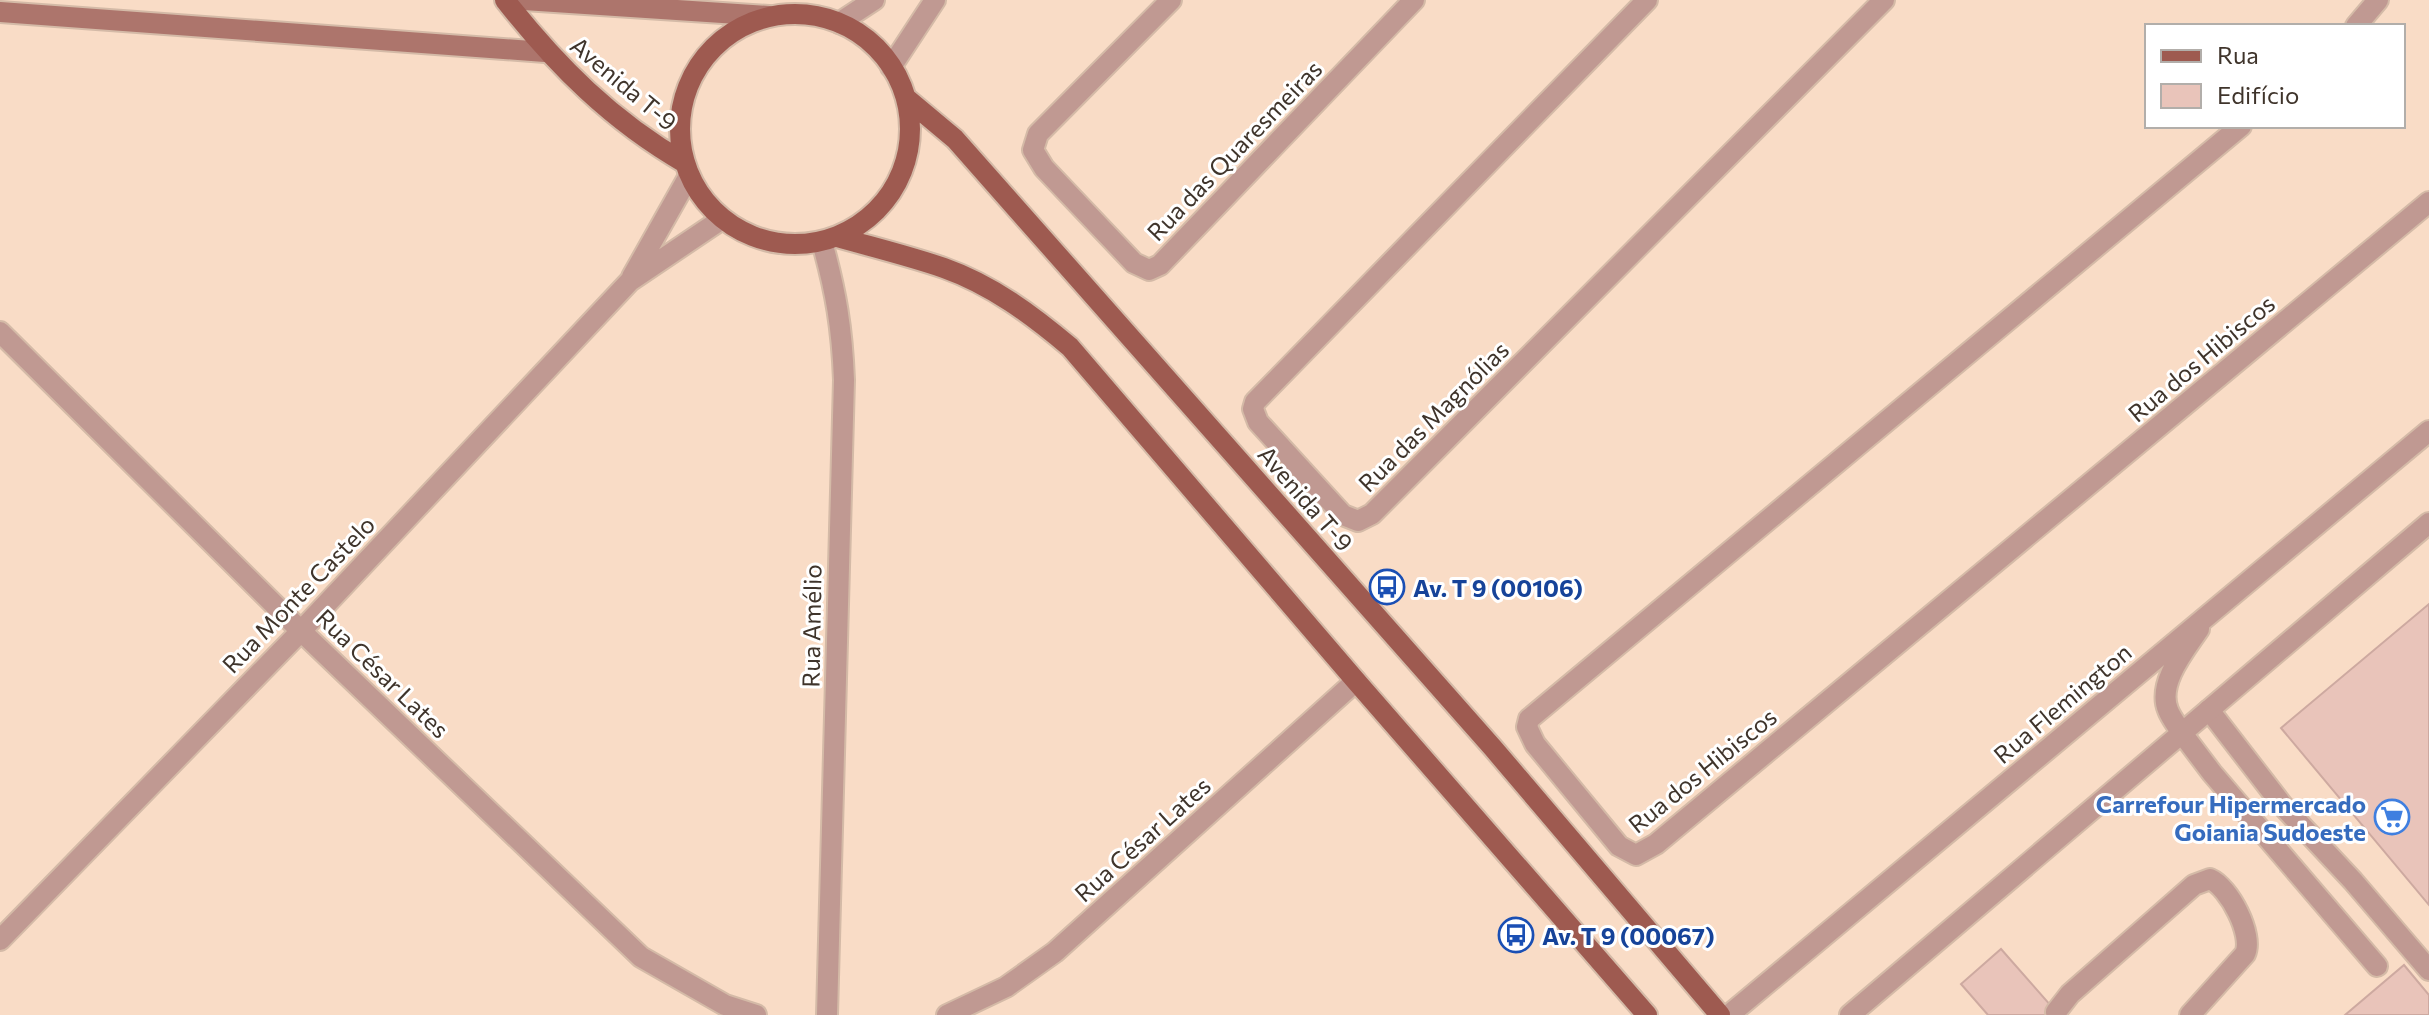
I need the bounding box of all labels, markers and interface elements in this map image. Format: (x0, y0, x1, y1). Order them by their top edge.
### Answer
legend (2145, 24, 2405, 128)
street label: Avenida T-9 (565, 30, 683, 136)
text: Rua (2217, 40, 2259, 69)
street label: Rua das Quaresmeiras (1140, 54, 1328, 246)
text: Edifício (2217, 80, 2299, 109)
street label: Rua dos Hibiscos (2122, 288, 2280, 428)
street label: Rua das Magnólias (1352, 335, 1514, 497)
street label: Avenida T-9 (1252, 439, 1360, 557)
street label: Rua Monte Castelo (216, 509, 380, 679)
street label: Rua Amélio (795, 564, 827, 688)
bus stop icon: Av. T 9 (00106) (1368, 568, 1406, 606)
place label: Av. T 9 (00106) (1413, 573, 1583, 602)
street label: Rua César Lates (311, 603, 455, 743)
street label: Rua Flemington (1987, 637, 2137, 769)
street label: Rua dos Hibiscos (1622, 701, 1782, 839)
street label: Rua César Lates (1068, 770, 1216, 908)
place label: Carrefour Hipermercado Goiania Sudoeste (2096, 789, 2366, 846)
supermarket icon: Carrefour Hipermercado Goiania Sudoeste (2373, 798, 2411, 836)
bus stop icon: Av. T 9 (00067) (1497, 916, 1535, 954)
place label: Av. T 9 (00067) (1542, 921, 1715, 950)

